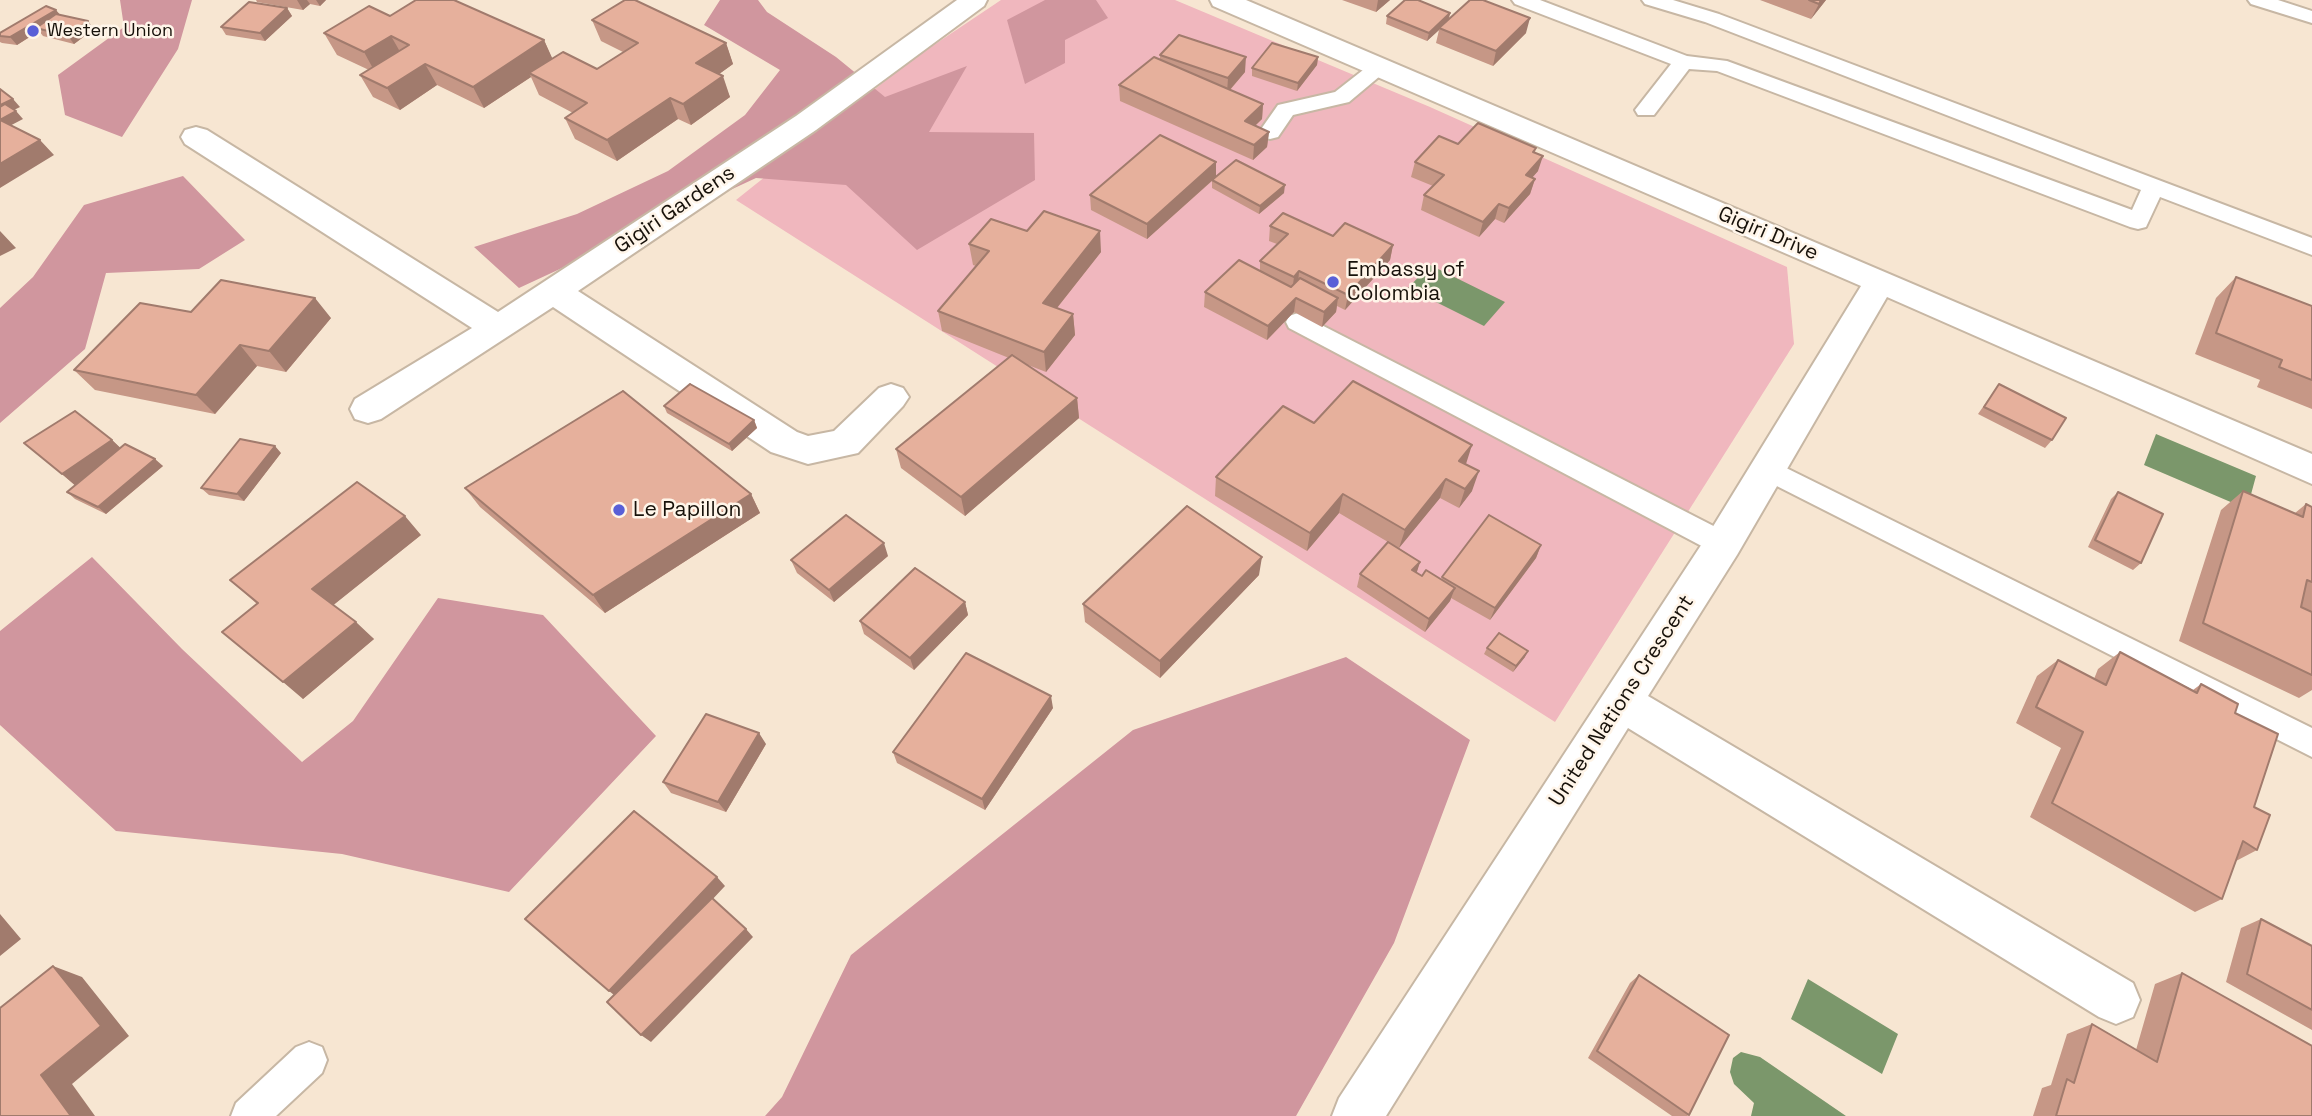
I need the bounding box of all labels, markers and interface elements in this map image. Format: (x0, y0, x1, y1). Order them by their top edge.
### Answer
place label: Western Union (47, 20, 173, 42)
marker: Western Union (25, 23, 41, 39)
street label: Gigiri Gardens (610, 161, 740, 259)
street label: Gigiri Drive (1714, 202, 1822, 266)
place label: Embassy of Colombia (1347, 257, 1465, 307)
marker: Embassy of Colombia (1325, 274, 1341, 290)
place label: Le Papillon (633, 497, 741, 523)
marker: Le Papillon (611, 502, 627, 518)
street label: United Nations Crescent (1544, 591, 1700, 811)

